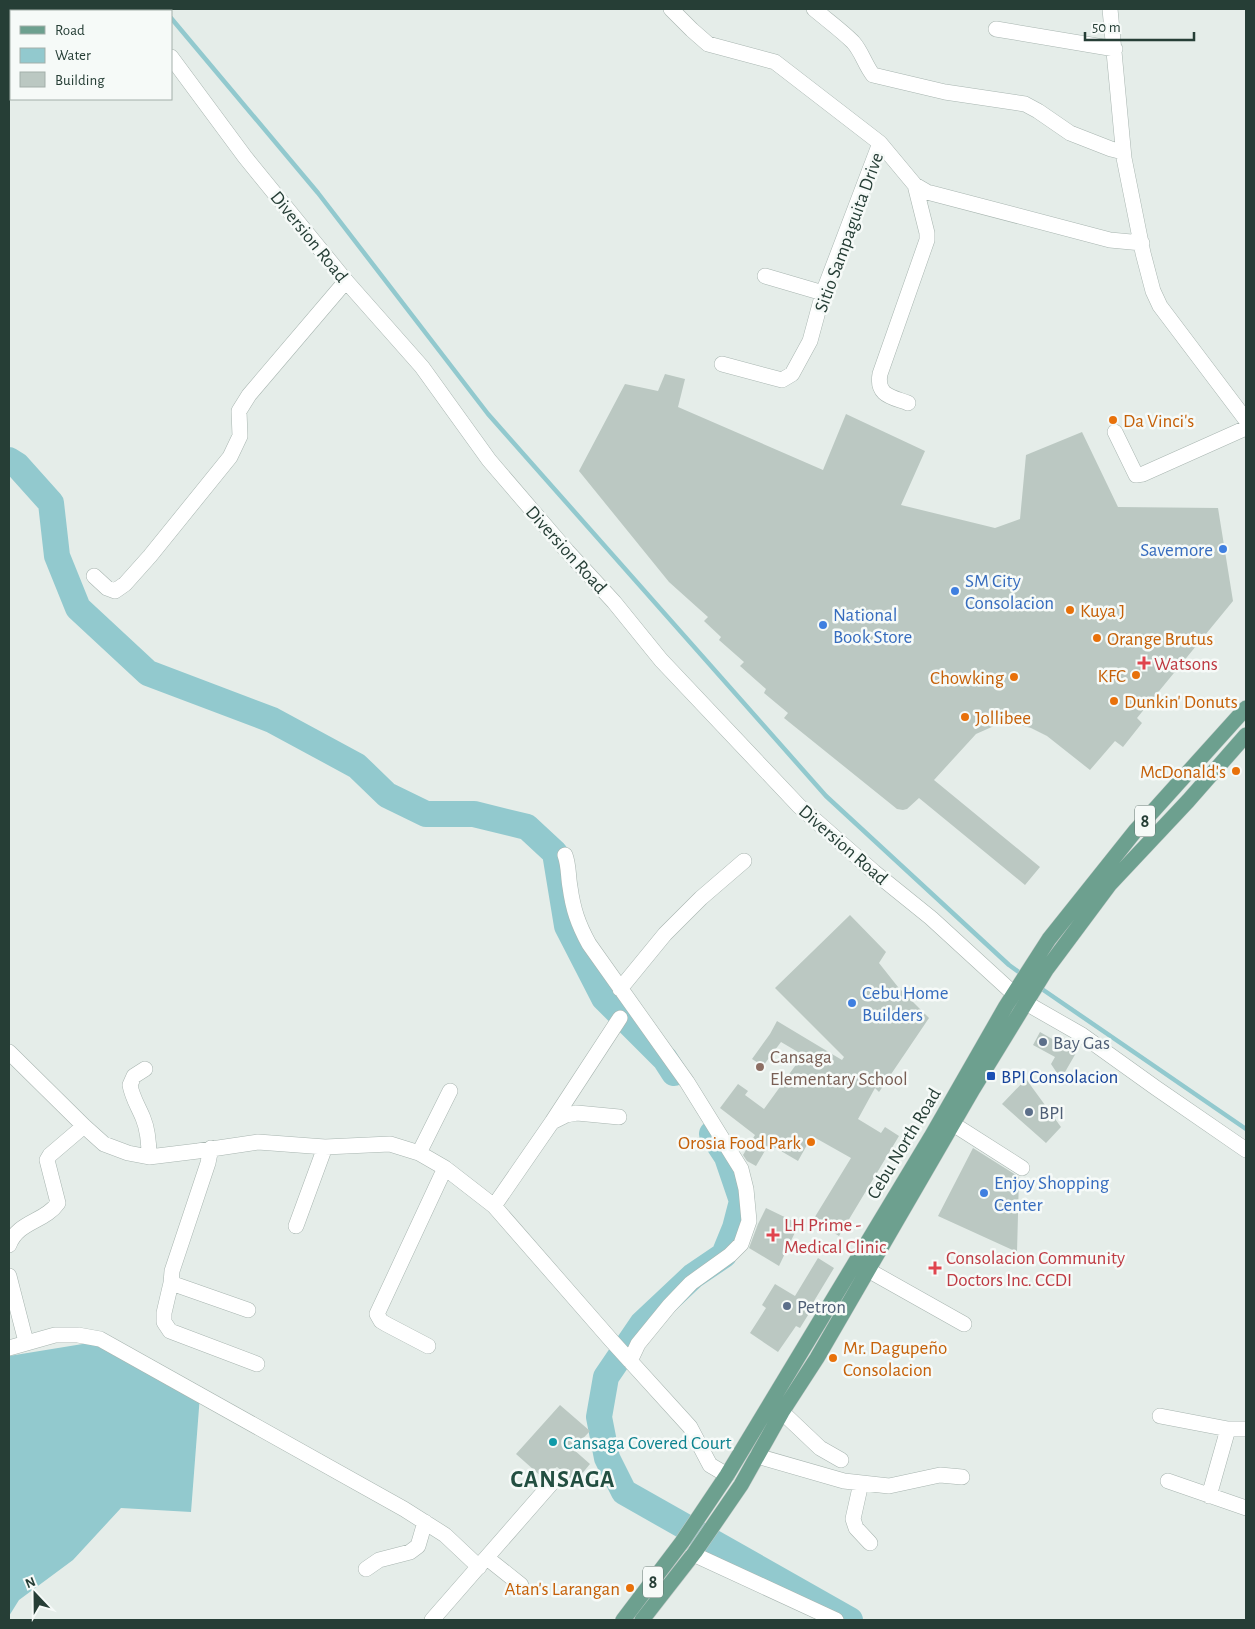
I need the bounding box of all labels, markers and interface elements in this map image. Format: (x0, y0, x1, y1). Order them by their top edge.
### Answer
legend (10, 10, 172, 100)
scale bar (1085, 10, 1194, 42)
text: 50 m (1092, 20, 1121, 35)
text: Road (55, 23, 85, 38)
text: Water (55, 48, 91, 63)
text: Building (55, 73, 105, 88)
street label: Sitio Sampaguita Drive (812, 150, 887, 315)
street label: Diversion Road (267, 188, 351, 286)
place label: Da Vinci's (1123, 412, 1194, 431)
marker: Da Vinci's (1107, 414, 1119, 426)
street label: Diversion Road (522, 502, 610, 598)
place label: Savemore (1140, 541, 1213, 560)
marker: Savemore (1217, 543, 1229, 555)
place label: SM City Consolacion (965, 572, 1054, 613)
marker: SM City Consolacion (949, 585, 961, 597)
place label: Kuya J (1080, 602, 1125, 621)
marker: Kuya J (1064, 604, 1076, 616)
place label: National Book Store (833, 606, 912, 647)
marker: National Book Store (817, 619, 829, 631)
place label: Orange Brutus (1107, 630, 1213, 649)
marker: Orange Brutus (1091, 632, 1103, 644)
place label: Watsons (1154, 655, 1218, 674)
marker: Watsons (1138, 657, 1150, 669)
place label: KFC (1097, 667, 1126, 686)
place label: Chowking (930, 669, 1005, 688)
marker: KFC (1130, 669, 1142, 681)
marker: Chowking (1008, 671, 1020, 683)
place label: Dunkin' Donuts (1124, 693, 1238, 712)
marker: Dunkin' Donuts (1108, 695, 1120, 707)
place label: Jollibee (975, 709, 1031, 728)
marker: Jollibee (959, 711, 971, 723)
place label: McDonald's (1140, 763, 1226, 782)
marker: McDonald's (1230, 765, 1242, 777)
street label: Diversion Road (795, 802, 891, 889)
road number: 8 (1135, 806, 1155, 836)
place label: Cebu Home Builders (862, 984, 949, 1025)
marker: Cebu Home Builders (846, 997, 858, 1009)
place label: Bay Gas (1053, 1034, 1110, 1053)
marker: Bay Gas (1037, 1036, 1049, 1048)
place label: Cansaga Elementary School (770, 1048, 908, 1089)
marker: Cansaga Elementary School (754, 1061, 766, 1073)
place label: BPI Consolacion (1001, 1068, 1118, 1087)
marker: BPI Consolacion (985, 1070, 997, 1082)
street label: Cebu North Road (864, 1085, 945, 1202)
place label: BPI (1039, 1104, 1064, 1123)
marker: BPI (1023, 1106, 1035, 1118)
place label: Orosia Food Park (678, 1134, 801, 1153)
marker: Orosia Food Park (805, 1136, 817, 1148)
place label: Enjoy Shopping Center (994, 1174, 1110, 1215)
marker: Enjoy Shopping Center (978, 1187, 990, 1199)
place label: LH Prime - Medical Clinic (784, 1216, 886, 1257)
marker: LH Prime - Medical Clinic (766, 1228, 780, 1242)
place label: Consolacion Community Doctors Inc. CCDI (946, 1249, 1125, 1290)
marker: Consolacion Community Doctors Inc. CCDI (928, 1261, 942, 1275)
place label: Petron (797, 1298, 846, 1317)
marker: Petron (781, 1300, 793, 1312)
place label: Mr. Dagupeño Consolacion (843, 1339, 947, 1380)
marker: Mr. Dagupeño Consolacion (827, 1352, 839, 1364)
place label: Cansaga Covered Court (563, 1434, 731, 1453)
marker: Cansaga Covered Court (547, 1436, 559, 1448)
district label: CANSAGA (511, 1468, 615, 1492)
road number: 8 (643, 1566, 663, 1598)
north arrow (10, 1569, 60, 1619)
text: N (23, 1575, 38, 1591)
place label: Atan's Larangan (505, 1580, 620, 1599)
marker: Atan's Larangan (624, 1582, 636, 1594)

